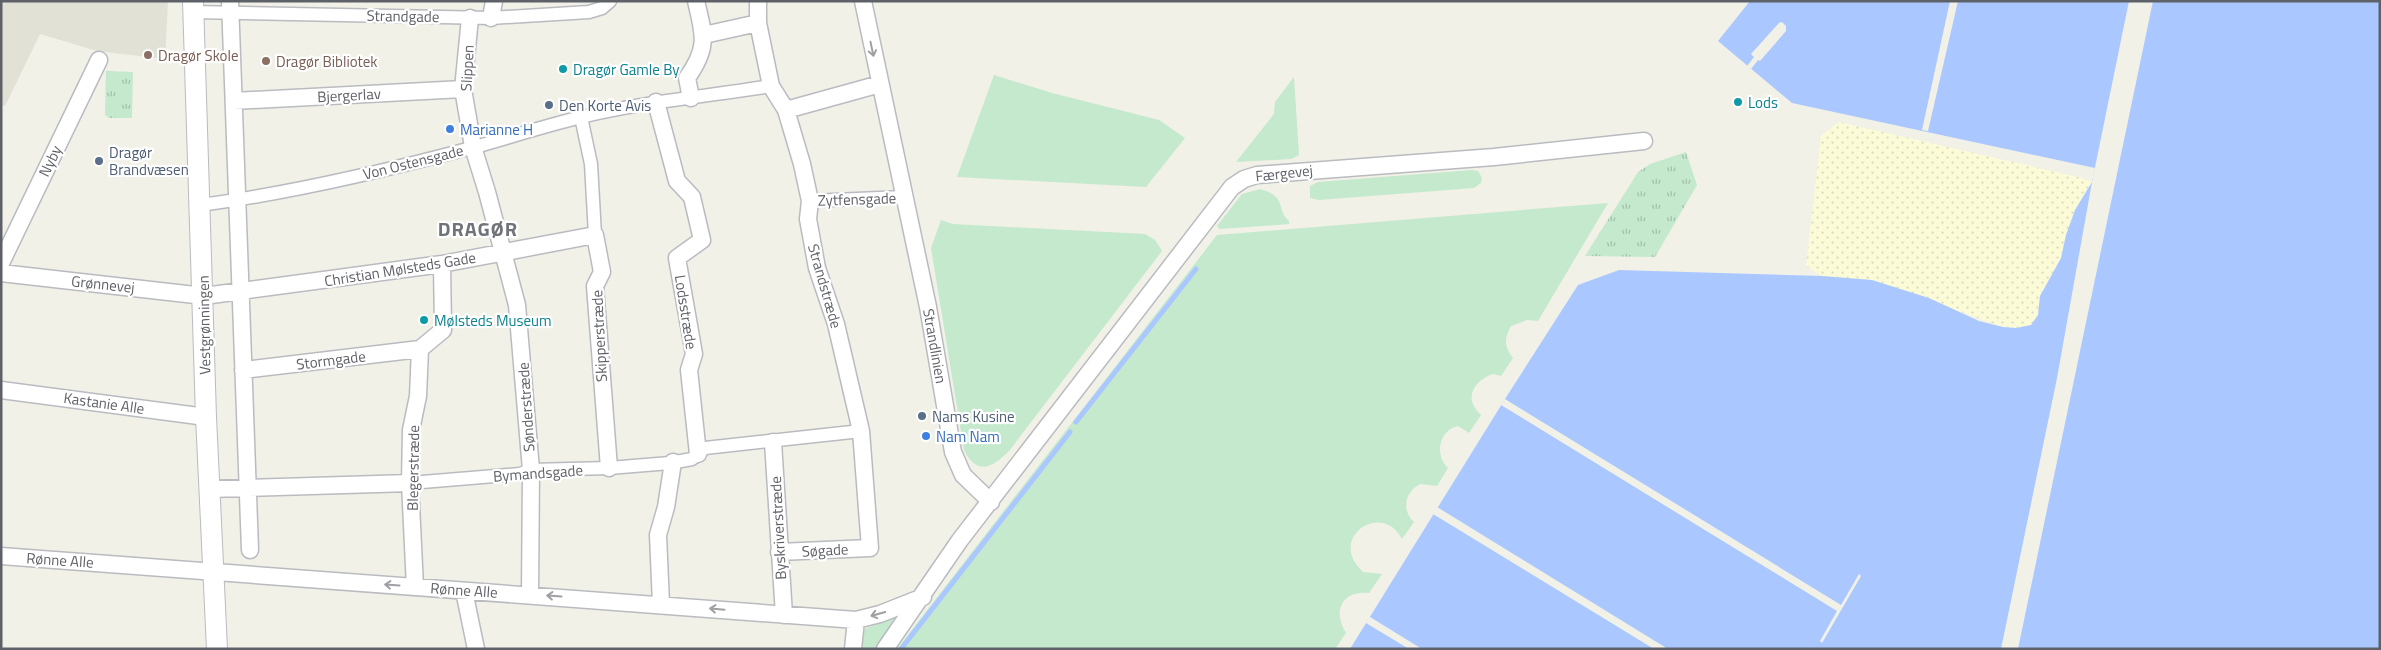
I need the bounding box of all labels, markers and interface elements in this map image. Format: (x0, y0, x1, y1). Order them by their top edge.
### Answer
street label: Strandgade (366, 4, 440, 28)
one-way arrow (868, 41, 877, 57)
place label: Dragør Skole (158, 44, 239, 67)
street label: Slippen (454, 44, 480, 92)
marker: Dragør Skole (142, 49, 154, 61)
place label: Dragør Bibliotek (276, 50, 378, 73)
marker: Dragør Bibliotek (260, 55, 272, 67)
place label: Dragør Gamle By (573, 58, 680, 81)
marker: Dragør Gamle By (557, 63, 569, 75)
street label: Bjergerlav (317, 82, 381, 108)
place label: Lods (1748, 91, 1778, 114)
place label: Den Korte Avis (559, 94, 651, 117)
marker: Lods (1732, 96, 1744, 108)
marker: Den Korte Avis (543, 99, 555, 111)
place label: Marianne H (460, 118, 533, 141)
marker: Marianne H (444, 123, 456, 135)
street label: Von Ostensgade (360, 138, 466, 186)
street label: Nyby (33, 141, 67, 181)
place label: Dragør Brandvæsen (109, 141, 189, 181)
marker: Dragør Brandvæsen (93, 155, 105, 167)
street label: Færgevej (1254, 159, 1314, 187)
street label: Zytfensgade (817, 186, 897, 212)
district label: DRAGØR (438, 213, 518, 244)
street label: Strandstræde (802, 241, 848, 331)
street label: Christian Mølsteds Gade (322, 246, 478, 292)
street label: Grønnevej (70, 269, 136, 299)
street label: Lodsstræde (669, 273, 703, 351)
street label: Vestgrønningen (192, 275, 216, 375)
street label: Skipperstræde (585, 289, 613, 383)
street label: Strandlinien (917, 307, 953, 385)
place label: Mølsteds Museum (434, 309, 552, 332)
marker: Mølsteds Museum (418, 314, 430, 326)
street label: Stormgade (295, 344, 367, 376)
street label: Sønderstræde (511, 361, 541, 453)
street label: Kastanie Alle (62, 386, 146, 420)
place label: Nams Kusine (932, 405, 1015, 428)
marker: Nams Kusine (916, 410, 928, 422)
street label: Blegerstræde (401, 425, 425, 511)
place label: Nam Nam (936, 425, 1000, 448)
marker: Nam Nam (920, 430, 932, 442)
street label: Bymandsgade (492, 458, 584, 488)
street label: Byskriverstræde (764, 476, 792, 580)
street label: Søgade (801, 537, 849, 563)
street label: Rønne Alle (26, 546, 94, 574)
street label: Rønne Alle (430, 576, 498, 604)
one-way arrow (385, 581, 401, 590)
one-way arrow (547, 592, 563, 601)
one-way arrow (709, 604, 725, 614)
one-way arrow (870, 610, 886, 619)

